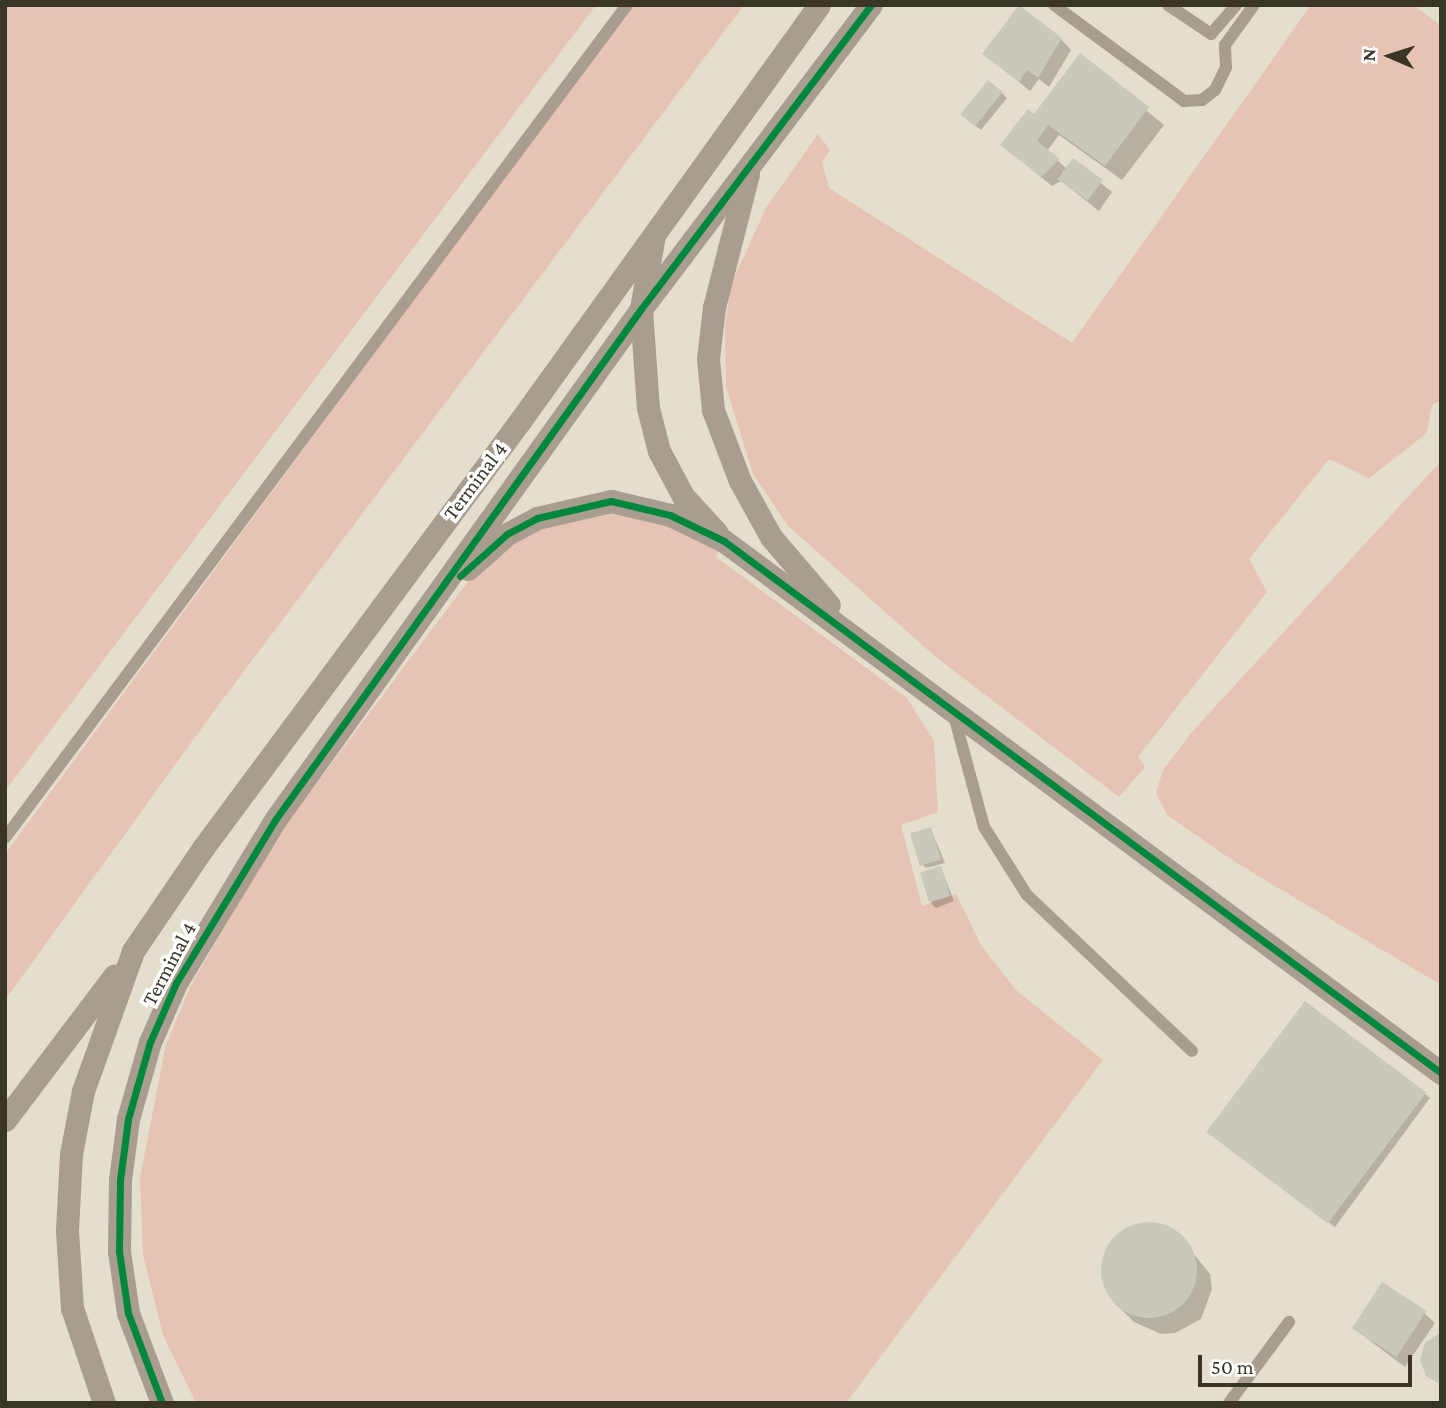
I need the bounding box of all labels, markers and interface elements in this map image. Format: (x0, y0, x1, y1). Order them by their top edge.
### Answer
north arrow (1355, 21, 1425, 91)
text: N (1358, 48, 1379, 62)
street label: Terminal 4 (438, 437, 512, 525)
street label: Terminal 4 (137, 918, 201, 1010)
scale bar (1201, 1342, 1414, 1386)
text: 50 m (1211, 1355, 1254, 1379)

